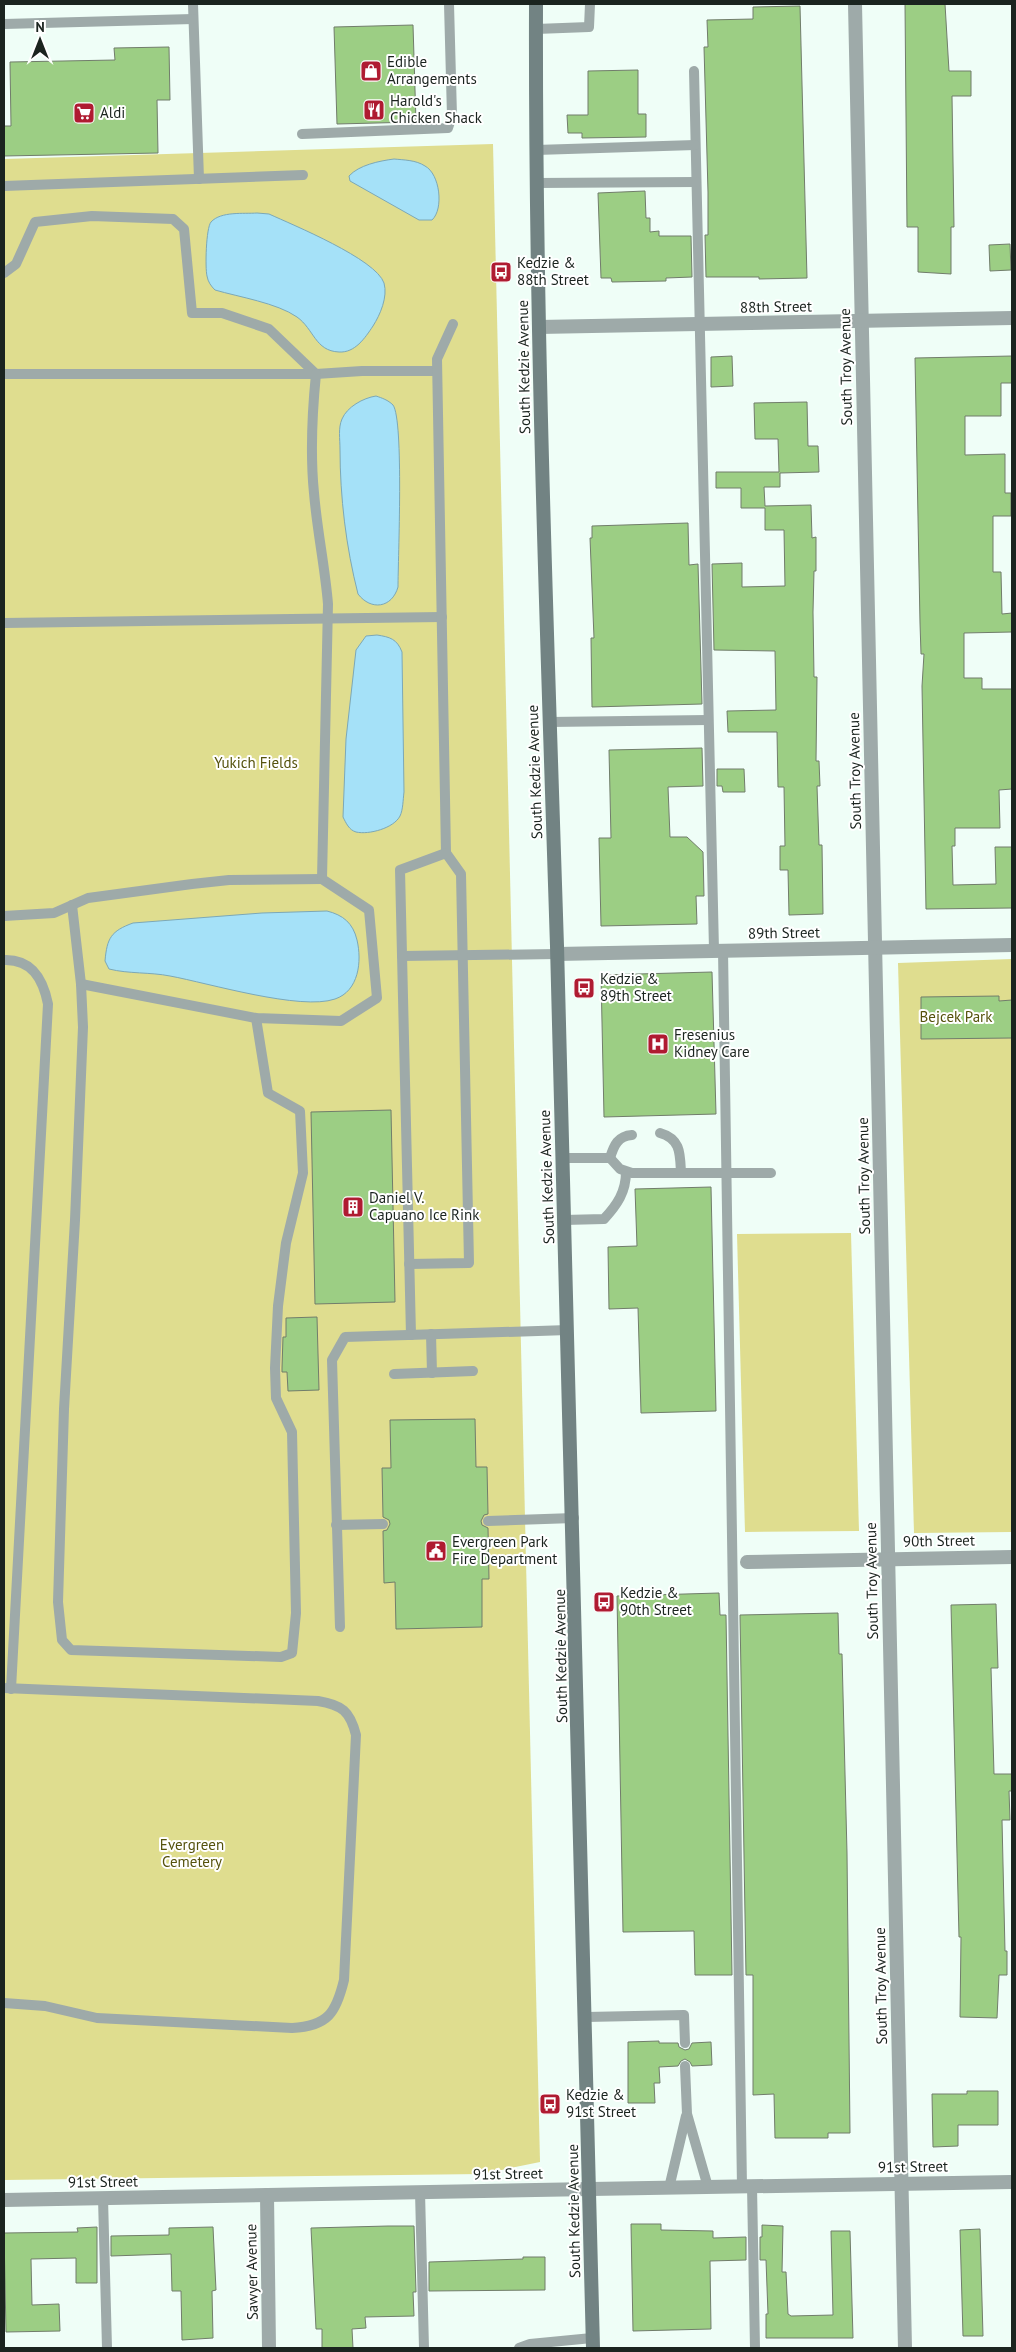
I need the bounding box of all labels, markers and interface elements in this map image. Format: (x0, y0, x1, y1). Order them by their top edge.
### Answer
north arrow (15, 15, 65, 65)
text: N (35, 18, 45, 36)
place label: Edible Arrangements (387, 52, 477, 88)
shop icon: Edible Arrangements (359, 59, 383, 83)
place label: Harold's Chicken Shack (390, 91, 483, 127)
restaurant icon: Harold's Chicken Shack (362, 98, 386, 122)
supermarket icon: Aldi (72, 101, 96, 125)
place label: Aldi (100, 103, 125, 122)
place label: Kedzie & 88th Street (517, 253, 589, 289)
bus stop icon: Kedzie & 88th Street (489, 260, 513, 284)
street label: 88th Street (740, 296, 812, 317)
street label: South Kedzie Avenue (513, 300, 534, 434)
street label: South Troy Avenue (835, 308, 856, 426)
street label: South Kedzie Avenue (523, 705, 546, 839)
street label: South Troy Avenue (844, 712, 865, 830)
park label: Yukich Fields (214, 753, 298, 772)
street label: 89th Street (748, 922, 820, 943)
place label: Kedzie & 89th Street (600, 969, 672, 1005)
bus stop icon: Kedzie & 89th Street (572, 976, 596, 1000)
park label: Bejcek Park (920, 1007, 993, 1026)
place label: Fresenius Kidney Care (674, 1025, 750, 1061)
hospital icon: Fresenius Kidney Care (646, 1032, 670, 1056)
street label: South Kedzie Avenue (535, 1110, 558, 1244)
street label: South Troy Avenue (853, 1117, 874, 1235)
place label: Daniel V. Capuano Ice Rink (369, 1188, 480, 1224)
building icon: Daniel V. Capuano Ice Rink (341, 1195, 365, 1219)
street label: South Troy Avenue (861, 1522, 882, 1640)
street label: 90th Street (903, 1530, 975, 1551)
place label: Evergreen Park Fire Department (452, 1532, 557, 1568)
public building icon: Evergreen Park Fire Department (424, 1539, 448, 1563)
place label: Kedzie & 90th Street (620, 1583, 692, 1619)
street label: South Kedzie Avenue (550, 1589, 571, 1723)
bus stop icon: Kedzie & 90th Street (592, 1590, 616, 1614)
park label: Evergreen Cemetery (160, 1835, 224, 1871)
street label: South Troy Avenue (870, 1927, 891, 2045)
place label: Kedzie & 91st Street (566, 2085, 636, 2121)
bus stop icon: Kedzie & 91st Street (538, 2092, 562, 2116)
street label: South Kedzie Avenue (563, 2144, 584, 2278)
street label: 91st Street (878, 2156, 948, 2177)
street label: 91st Street (473, 2163, 543, 2184)
street label: 91st Street (68, 2171, 138, 2192)
street label: Sawyer Avenue (241, 2224, 262, 2320)

